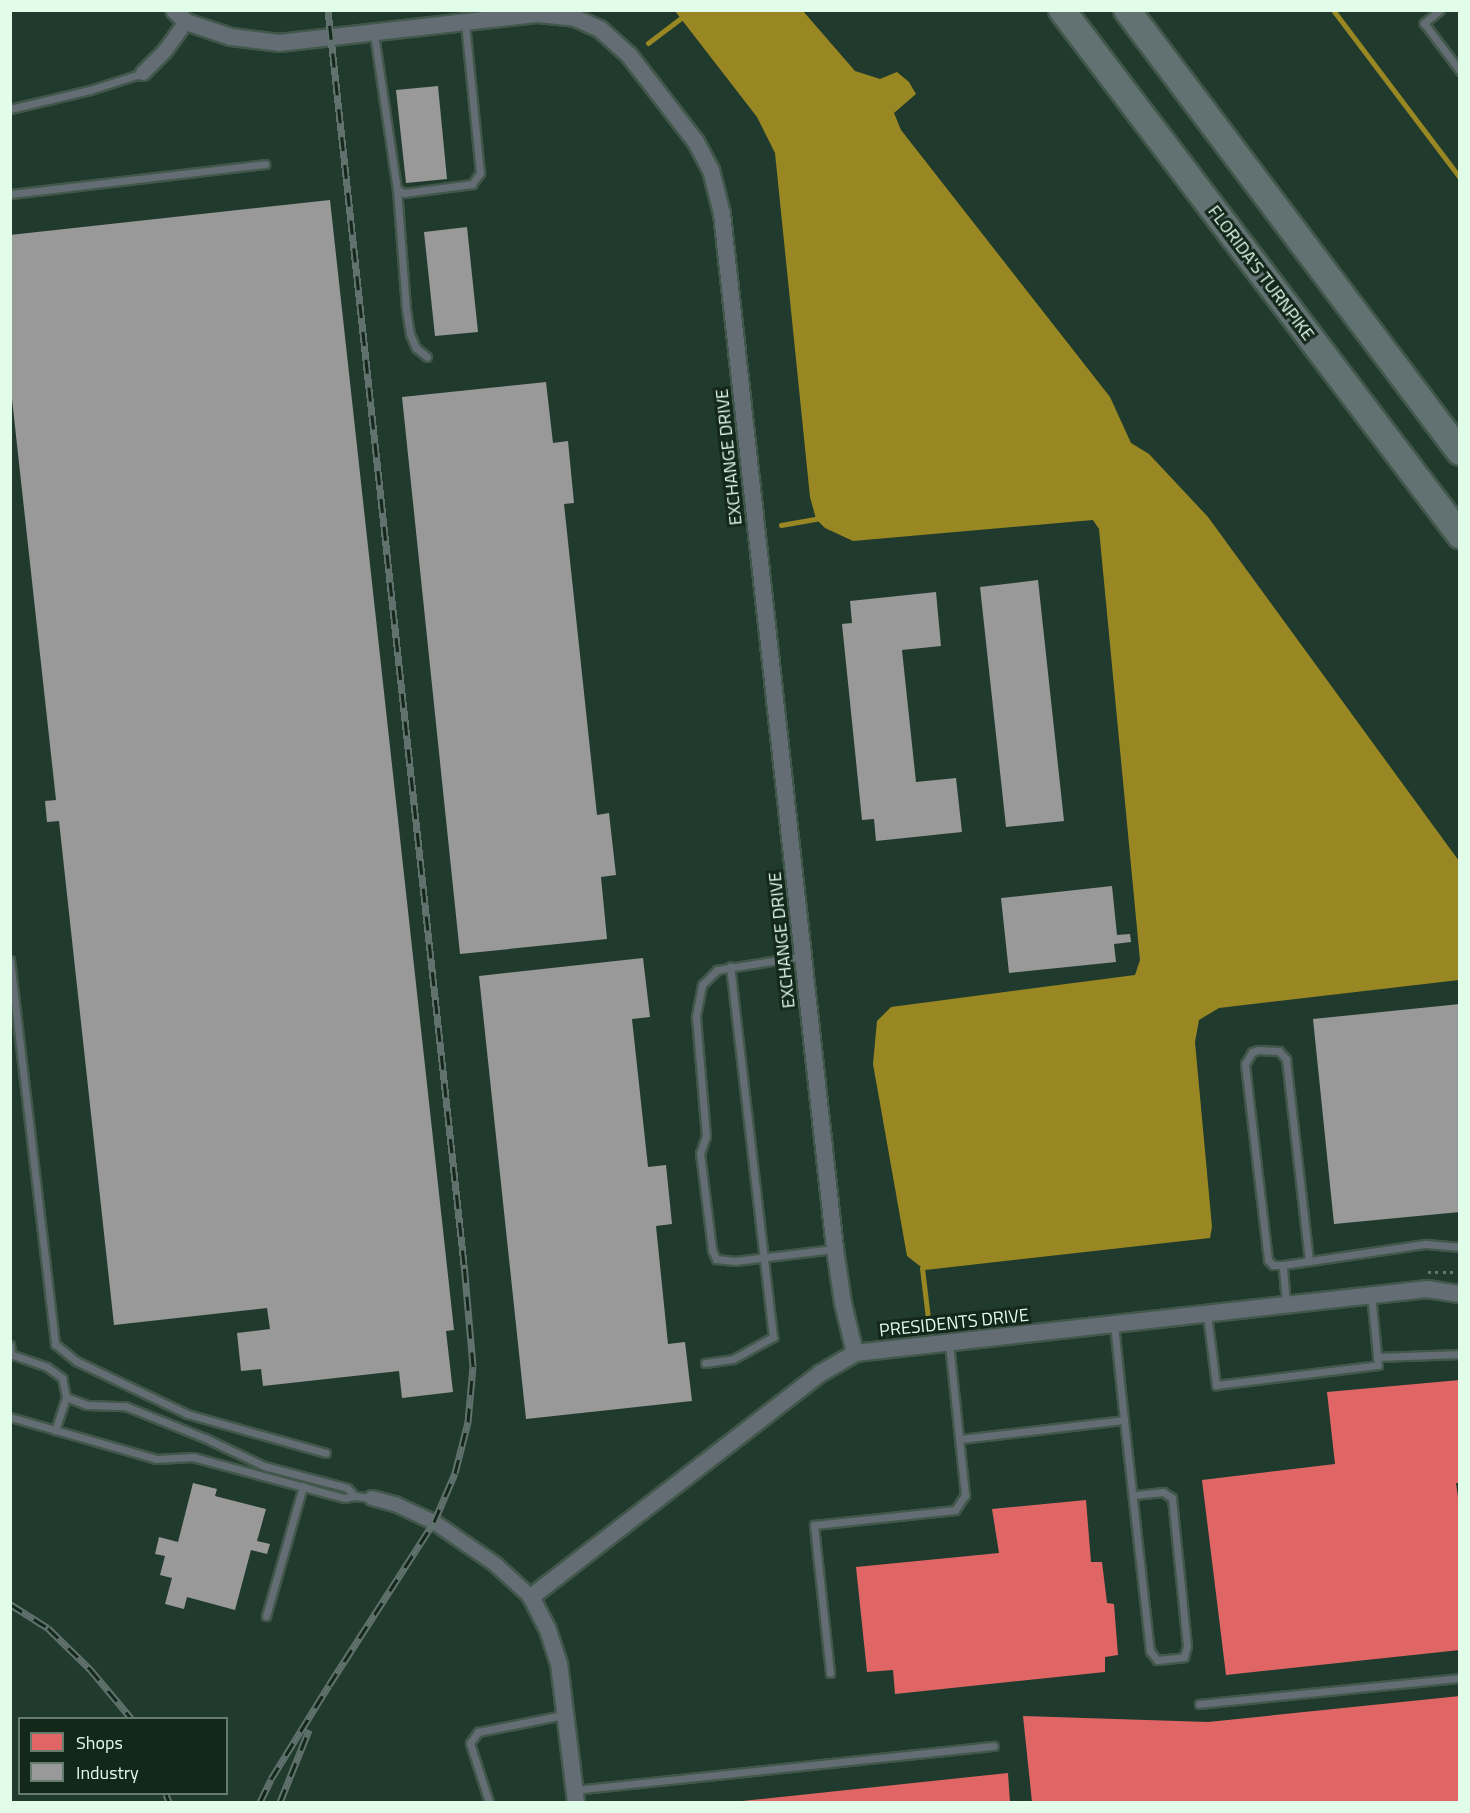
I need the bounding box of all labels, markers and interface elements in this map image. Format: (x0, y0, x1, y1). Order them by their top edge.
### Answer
street label: FLORIDA'S TURNPIKE (1203, 201, 1319, 345)
street label: EXCHANGE DRIVE (711, 388, 747, 526)
street label: EXCHANGE DRIVE (764, 871, 800, 1009)
street label: PRESIDENTS DRIVE (878, 1304, 1030, 1342)
legend (18, 1717, 228, 1795)
text: Shops (76, 1729, 123, 1756)
text: Industry (76, 1759, 139, 1786)

